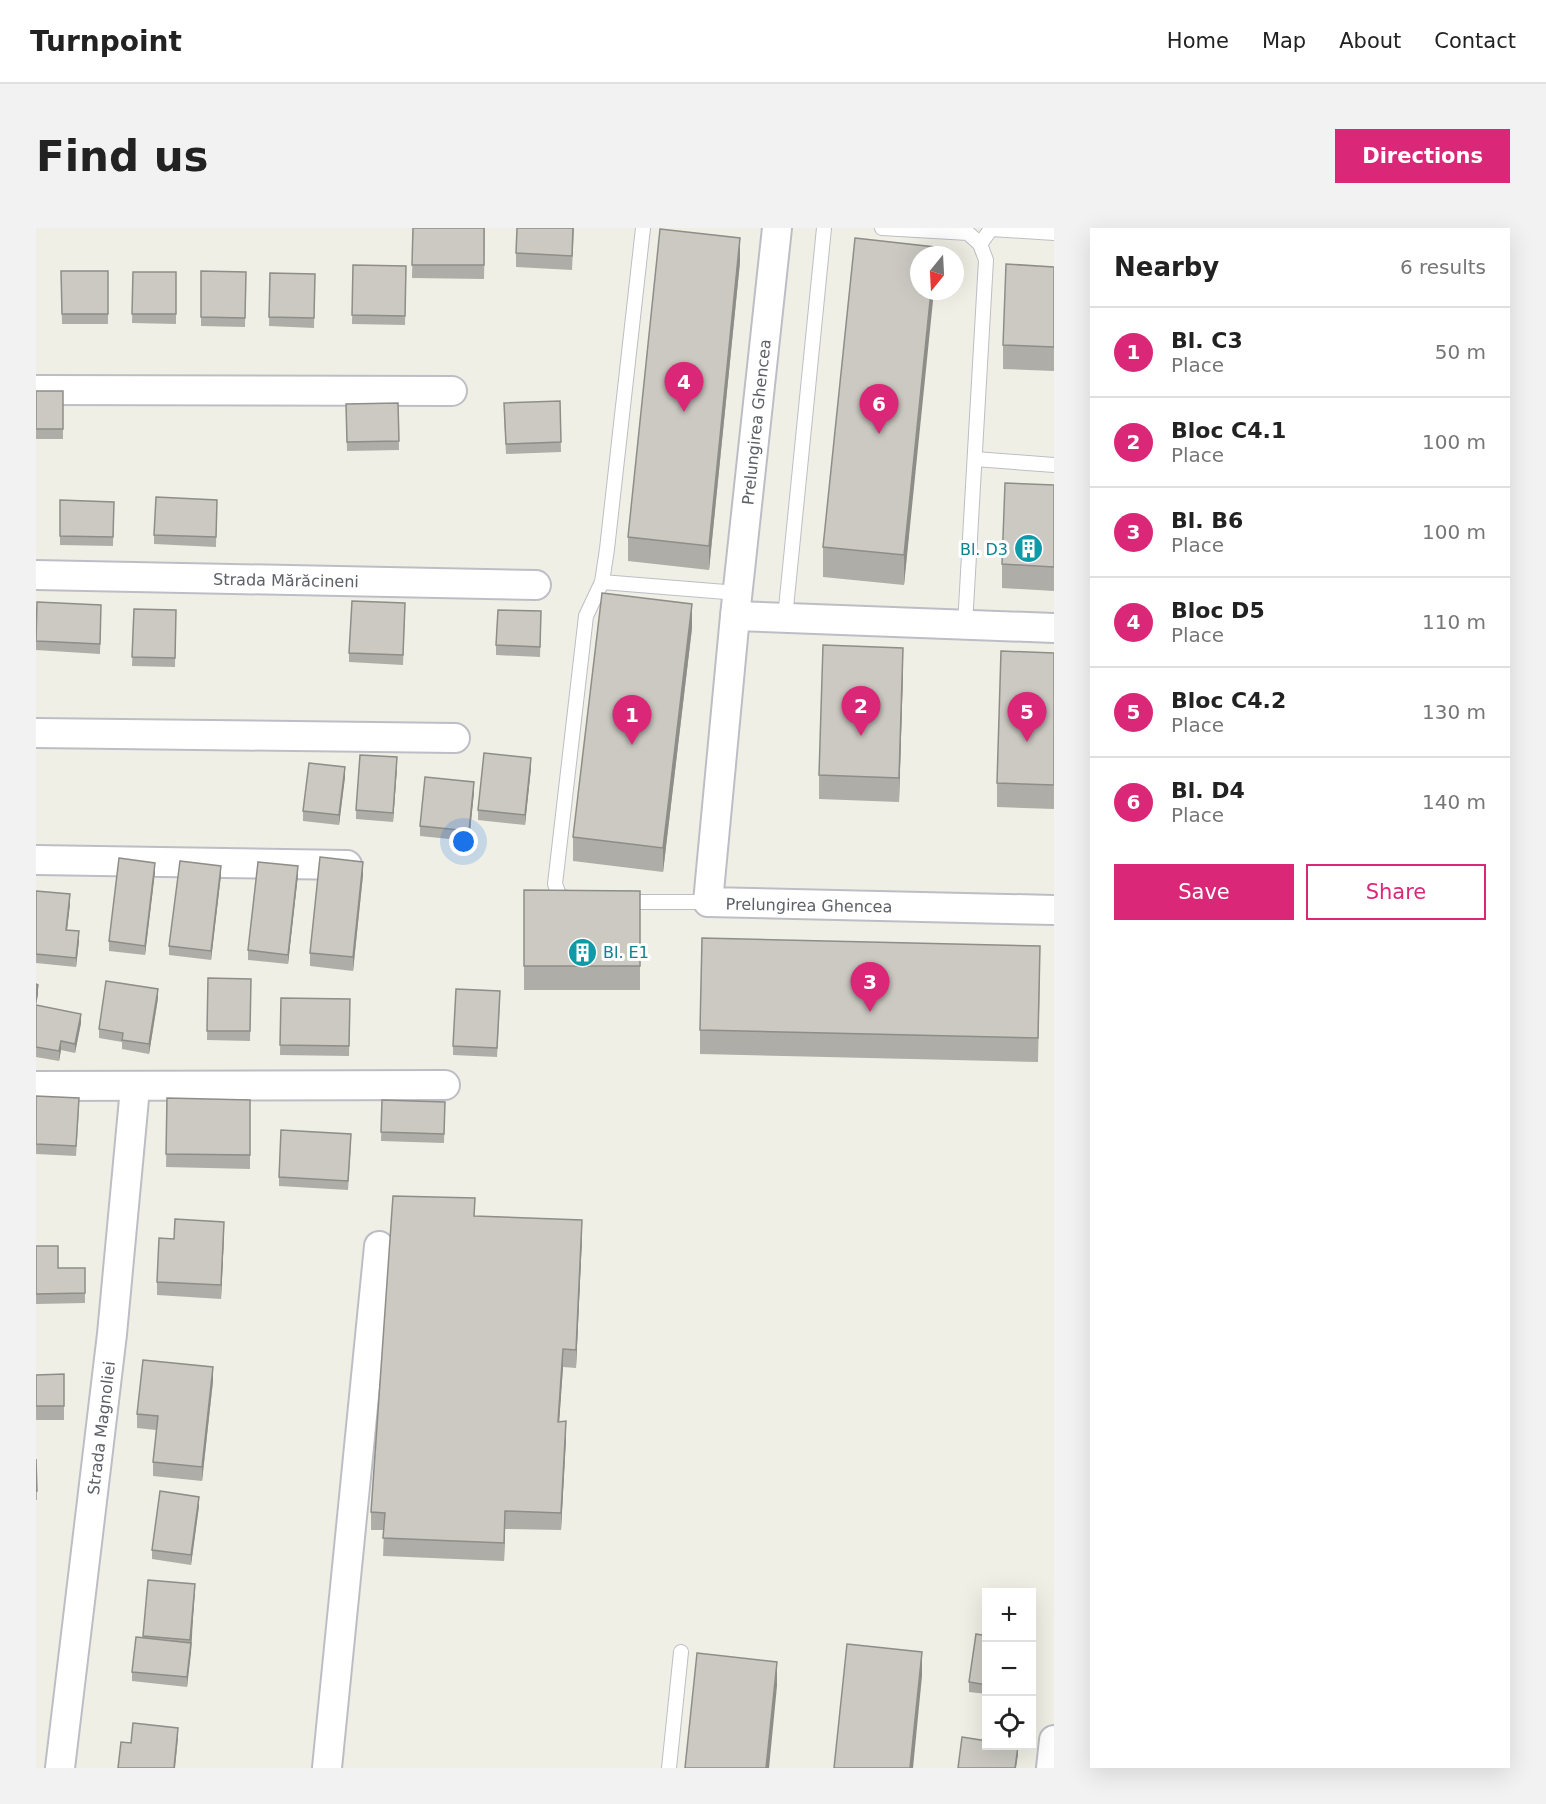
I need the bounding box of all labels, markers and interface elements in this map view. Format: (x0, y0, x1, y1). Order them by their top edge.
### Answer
text: Turnpoint (30, 25, 182, 58)
text: Home (1167, 29, 1229, 53)
text: Map (1262, 29, 1306, 53)
text: About (1339, 29, 1401, 53)
text: Contact (1434, 29, 1516, 53)
button: Directions (1335, 129, 1510, 183)
text: Find us (36, 132, 209, 181)
north arrow (910, 246, 964, 300)
text: Nearby (1114, 252, 1219, 282)
text: 6 results (1400, 255, 1486, 279)
text: Bl. C3 (1171, 328, 1243, 353)
street label: Prelungirea Ghencea (738, 338, 775, 506)
text: 1 (1127, 340, 1140, 364)
text: 50 m (1435, 340, 1486, 364)
text: Place (1171, 353, 1224, 377)
pin: 4 (664, 362, 704, 412)
pin: 6 (860, 384, 898, 434)
text: Bloc C4.1 (1171, 418, 1286, 443)
text: 2 (1127, 430, 1140, 454)
text: 100 m (1422, 430, 1486, 454)
text: Place (1171, 443, 1224, 467)
text: Bl. B6 (1171, 508, 1243, 533)
text: 3 (1127, 520, 1140, 544)
text: 100 m (1422, 520, 1486, 544)
building icon: Bl. D3 (1013, 533, 1045, 565)
text: Place (1171, 533, 1224, 557)
place label: Bl. D3 (960, 540, 1008, 559)
street label: Strada Mărăcineni (213, 570, 359, 591)
text: Bloc D5 (1171, 598, 1265, 623)
text: 4 (1127, 610, 1140, 634)
text: 110 m (1422, 610, 1486, 634)
text: Place (1171, 623, 1224, 647)
pin: 2 (842, 686, 880, 736)
text: Bloc C4.2 (1171, 688, 1286, 713)
pin: 5 (1008, 692, 1046, 742)
pin: 1 (612, 696, 652, 745)
text: 5 (1127, 700, 1140, 724)
text: 130 m (1422, 700, 1486, 724)
text: Place (1171, 713, 1224, 737)
text: Bl. D4 (1171, 778, 1245, 803)
text: 6 (1127, 790, 1140, 814)
text: 140 m (1422, 790, 1486, 814)
text: Place (1171, 803, 1224, 827)
your location (449, 827, 478, 856)
button: Save (1114, 864, 1294, 920)
button: Share (1306, 864, 1486, 920)
street label: Prelungirea Ghencea (725, 895, 892, 916)
building icon: Bl. E1 (566, 936, 598, 968)
place label: Bl. E1 (603, 943, 649, 962)
pin: 3 (850, 962, 890, 1012)
street label: Strada Magnoliei (84, 1360, 119, 1496)
map controls (982, 1588, 1036, 1750)
button: + (982, 1588, 1036, 1642)
button: − (982, 1642, 1036, 1696)
button: locate (982, 1696, 1036, 1750)

